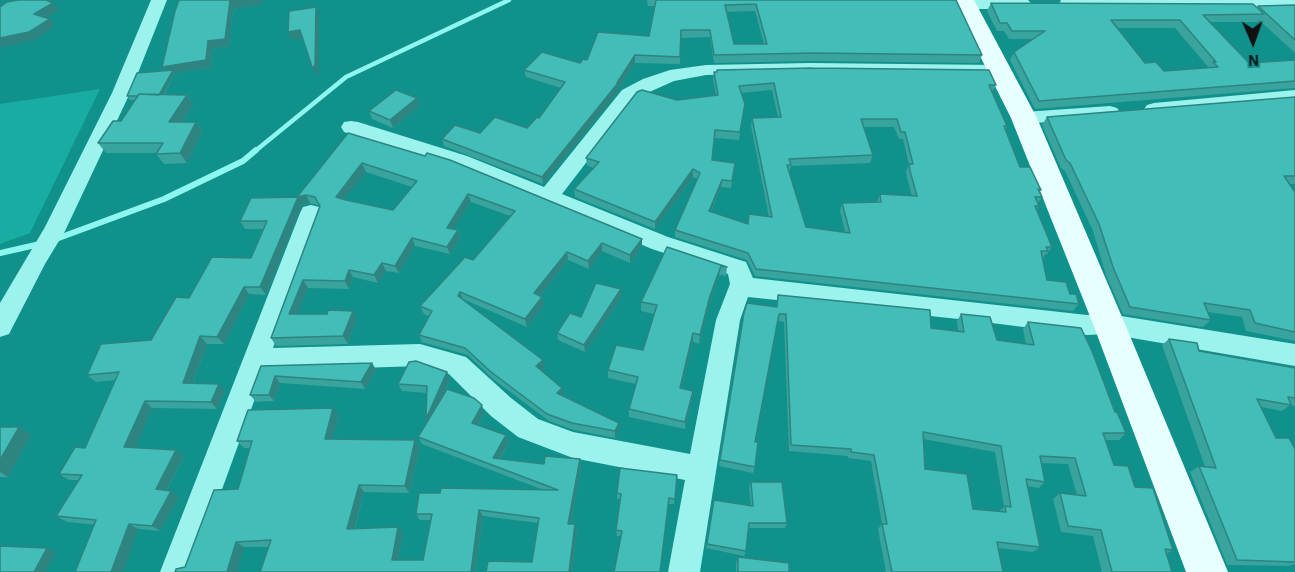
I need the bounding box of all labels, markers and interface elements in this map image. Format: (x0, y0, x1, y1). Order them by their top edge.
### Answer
north arrow (1223, 12, 1283, 72)
text: N (1248, 52, 1259, 68)

